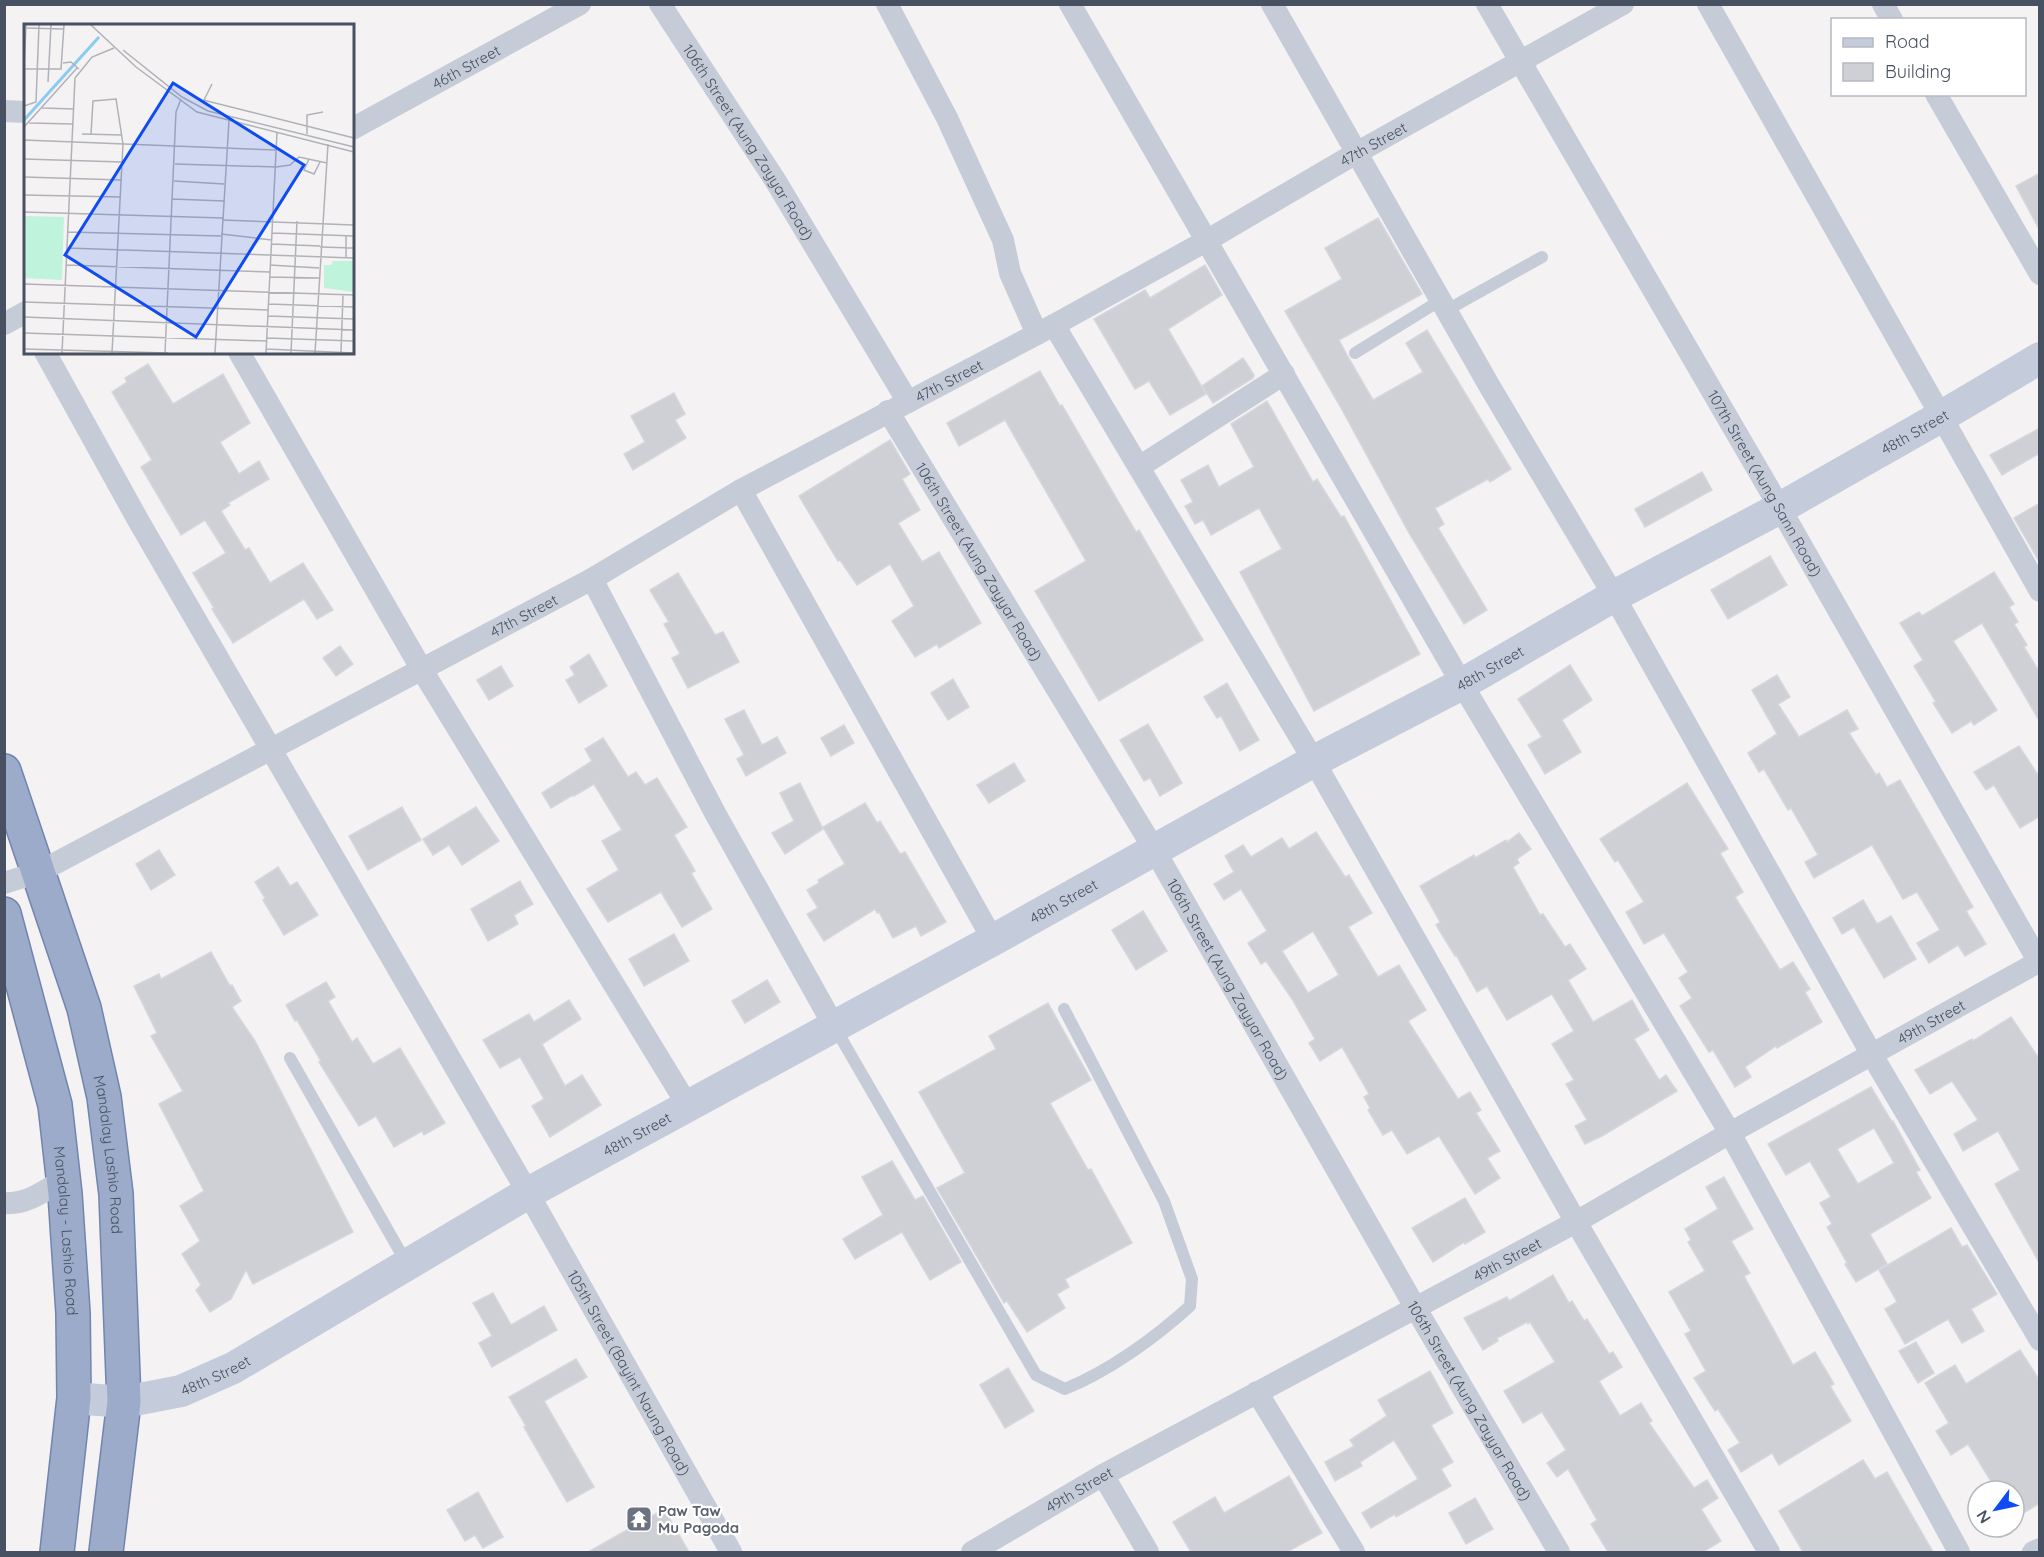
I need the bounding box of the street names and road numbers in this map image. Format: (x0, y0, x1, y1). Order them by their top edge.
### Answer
street label: 46th Street (429, 40, 503, 93)
street label: 106th Street (Aung Zayyar Road) (679, 40, 818, 243)
street label: 47th Street (1336, 117, 1410, 170)
street label: 47th Street (912, 355, 986, 406)
street label: 107th Street (Aung Sann Road) (1704, 387, 1826, 580)
street label: 48th Street (1877, 405, 1952, 458)
street label: 106th Street (Aung Zayyar Road) (912, 459, 1047, 664)
street label: 47th Street (486, 590, 561, 641)
street label: 48th Street (1453, 641, 1527, 695)
street label: 48th Street (1026, 874, 1101, 927)
street label: 106th Street (Aung Zayyar Road) (1163, 875, 1293, 1083)
street label: 49th Street (1894, 995, 1968, 1048)
street label: Mandalay Lashio Road (90, 1073, 127, 1234)
street label: 48th Street (599, 1108, 674, 1160)
street label: Mandalay - Lashio Road (50, 1145, 83, 1316)
street label: 49th Street (1469, 1233, 1544, 1285)
street label: 105th Street (Bayint Naung Road) (564, 1266, 695, 1479)
street label: 106th Street (Aung Zayyar Road) (1404, 1297, 1536, 1504)
street label: 48th Street (178, 1350, 254, 1400)
street label: 49th Street (1042, 1462, 1116, 1516)

